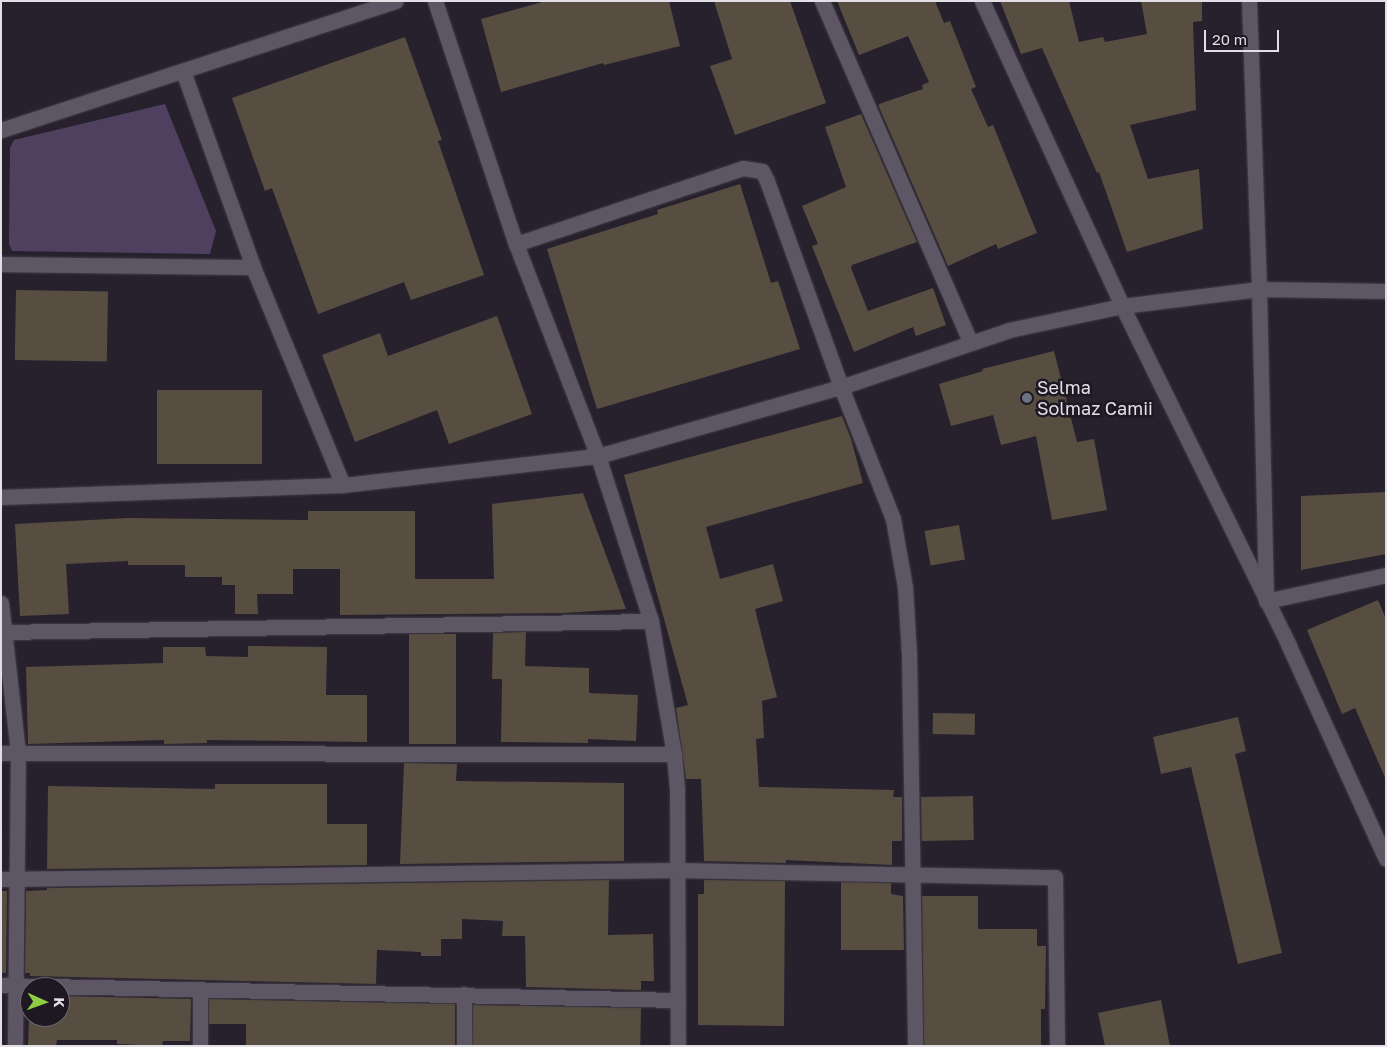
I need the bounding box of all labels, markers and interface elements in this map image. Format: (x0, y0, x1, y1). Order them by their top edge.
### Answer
scale bar (1207, 20, 1282, 52)
text: 20 m (1212, 30, 1247, 48)
place label: Selma Solmaz Camii (1037, 377, 1153, 419)
marker: Selma Solmaz Camii (1021, 392, 1033, 404)
north arrow (20, 977, 70, 1027)
text: K (51, 997, 68, 1008)

